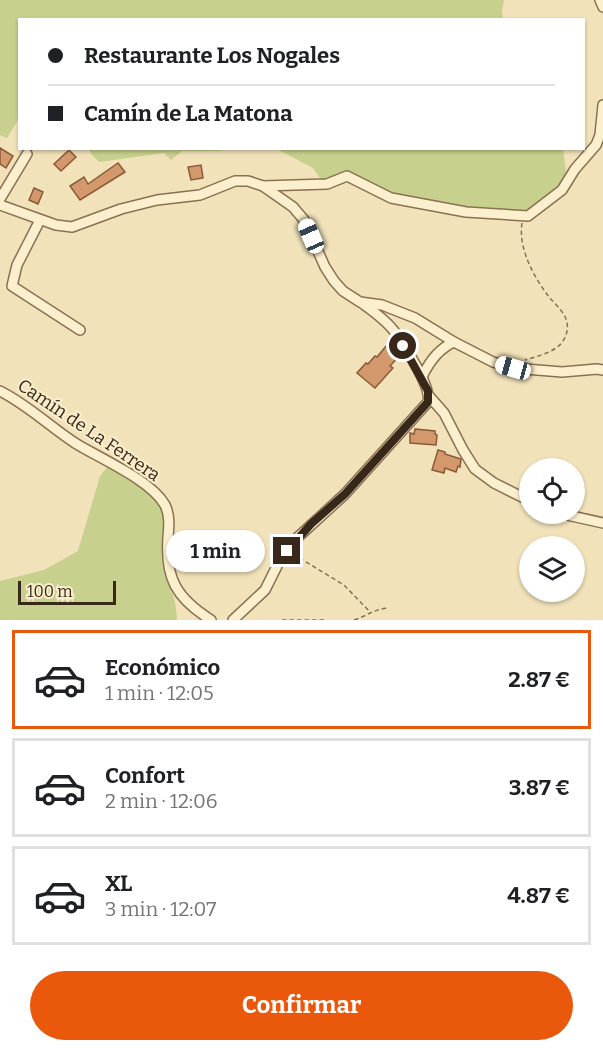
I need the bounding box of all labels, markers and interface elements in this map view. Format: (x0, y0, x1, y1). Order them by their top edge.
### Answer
text: Restaurante Los Nogales (84, 42, 340, 69)
text: Camín de La Matona (84, 100, 293, 127)
car (295, 216, 327, 256)
route start (389, 332, 416, 359)
car (493, 354, 533, 382)
street label: Camín de La Ferrera (13, 374, 165, 486)
map controls (519, 458, 585, 602)
button: locate (519, 458, 585, 524)
callout: 1 min (167, 530, 266, 572)
button: layers (519, 536, 585, 602)
route end (273, 537, 300, 564)
text: 1 min (190, 539, 241, 563)
scale bar (18, 578, 116, 606)
text: 100 m (27, 582, 72, 601)
icon: car (33, 653, 87, 707)
text: Económico (105, 654, 220, 681)
text: 2.87 € (508, 666, 570, 693)
text: 1 min · 12:05 (105, 681, 214, 705)
icon: car (33, 761, 87, 815)
text: Confort (105, 762, 185, 789)
text: 3.87 € (509, 774, 570, 801)
text: 2 min · 12:06 (105, 789, 218, 813)
icon: car (33, 869, 87, 923)
text: XL (105, 870, 132, 897)
text: 4.87 € (507, 882, 570, 909)
text: 3 min · 12:07 (105, 897, 216, 921)
button: Confirmar (30, 971, 573, 1040)

